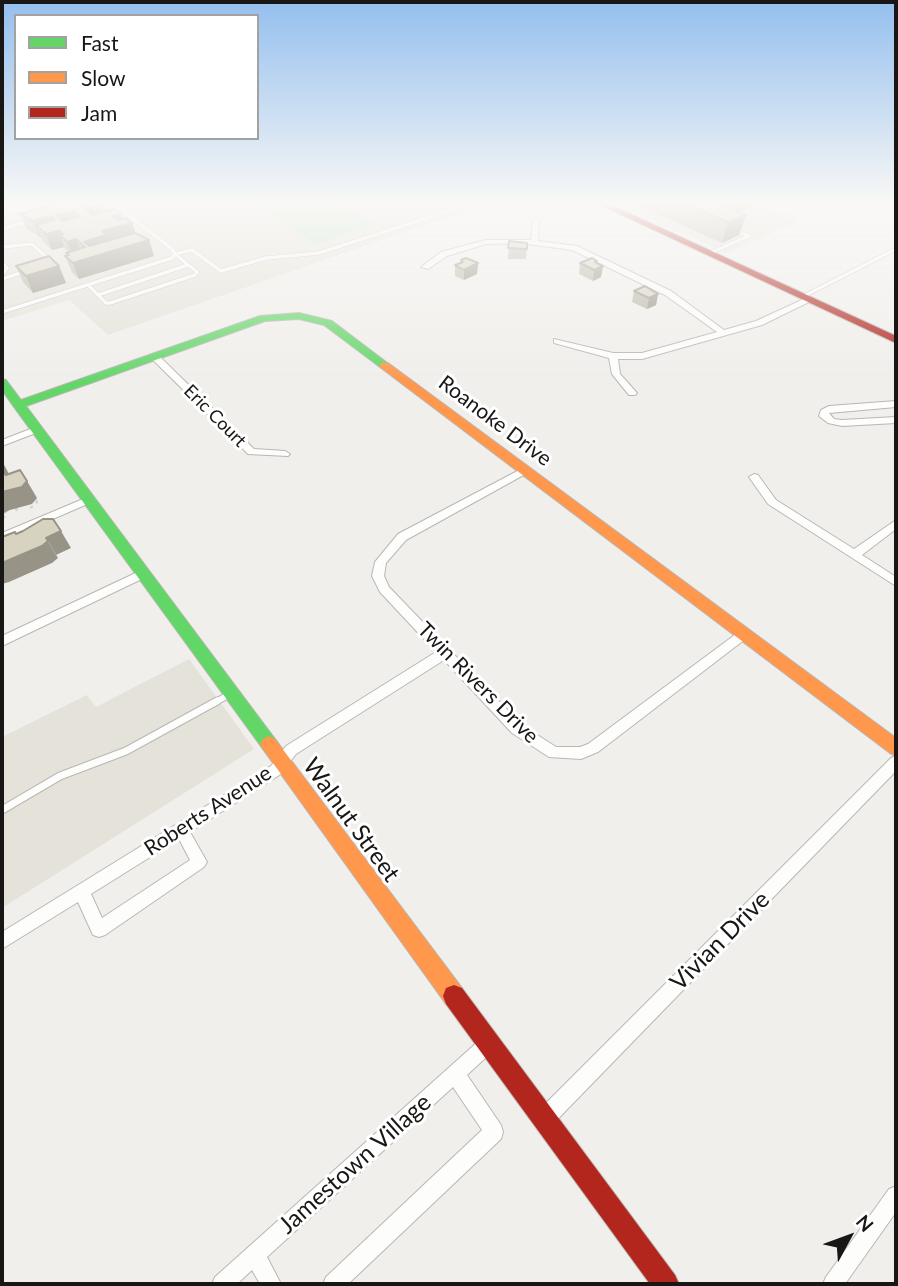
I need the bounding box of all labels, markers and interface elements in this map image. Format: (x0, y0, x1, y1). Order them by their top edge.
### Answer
legend (14, 14, 259, 140)
text: Fast (81, 30, 118, 55)
text: Slow (81, 65, 125, 90)
text: Jam (81, 100, 117, 125)
street label: Roanoke Drive (433, 370, 557, 472)
street label: Eric Court (179, 380, 251, 452)
street label: Twin Rivers Drive (412, 617, 544, 749)
street label: Walnut Street (297, 753, 405, 887)
street label: Roberts Avenue (140, 761, 276, 861)
street label: Vivian Drive (664, 885, 776, 997)
street label: Jamestown Village (273, 1088, 437, 1240)
north arrow (814, 1202, 884, 1272)
text: N (852, 1210, 879, 1236)

